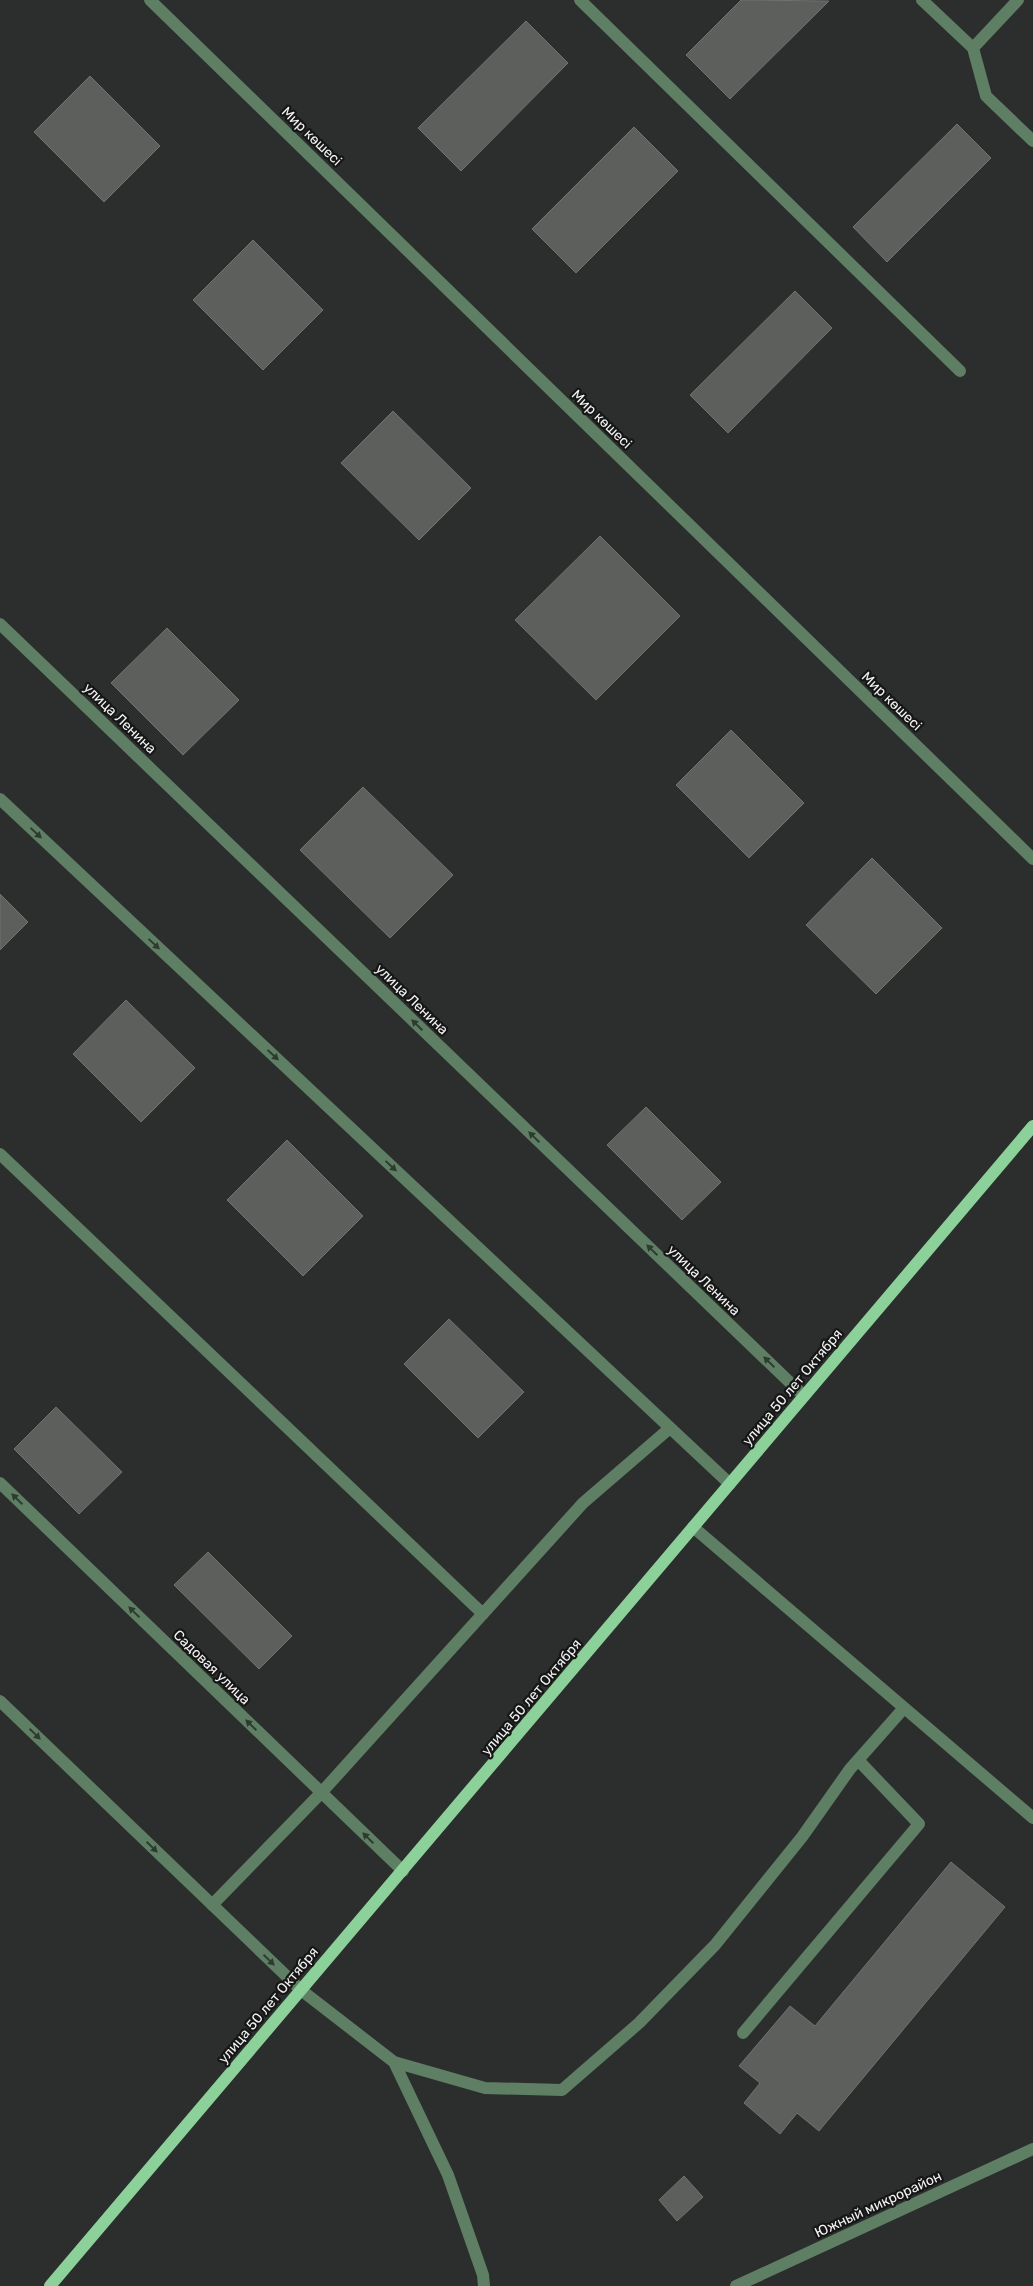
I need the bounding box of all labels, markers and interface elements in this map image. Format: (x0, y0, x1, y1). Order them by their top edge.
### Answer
street label: Мир көшесі (278, 104, 345, 169)
street label: Мир көшесі (568, 387, 635, 452)
street label: Мир көшесі (858, 669, 925, 734)
street label: улица Ленина (80, 679, 160, 757)
one-way arrow (29, 827, 41, 839)
one-way arrow (148, 938, 160, 950)
street label: улица Ленина (372, 960, 452, 1038)
one-way arrow (412, 1019, 424, 1031)
one-way arrow (266, 1049, 278, 1061)
one-way arrow (529, 1131, 541, 1143)
one-way arrow (385, 1160, 397, 1172)
street label: улица Ленина (664, 1241, 744, 1319)
one-way arrow (646, 1244, 658, 1256)
street label: улица 50 лет Октября (739, 1326, 846, 1449)
one-way arrow (763, 1356, 775, 1368)
one-way arrow (11, 1493, 23, 1505)
one-way arrow (128, 1606, 140, 1618)
street label: Садовая улица (170, 1626, 254, 1708)
street label: улица 50 лет Октября (478, 1636, 585, 1759)
one-way arrow (245, 1719, 257, 1731)
one-way arrow (29, 1728, 41, 1740)
one-way arrow (362, 1832, 374, 1844)
one-way arrow (146, 1841, 158, 1853)
street label: улица 50 лет Октября (215, 1944, 322, 2067)
one-way arrow (263, 1954, 275, 1966)
street label: Южный микрорайон (812, 2168, 944, 2241)

